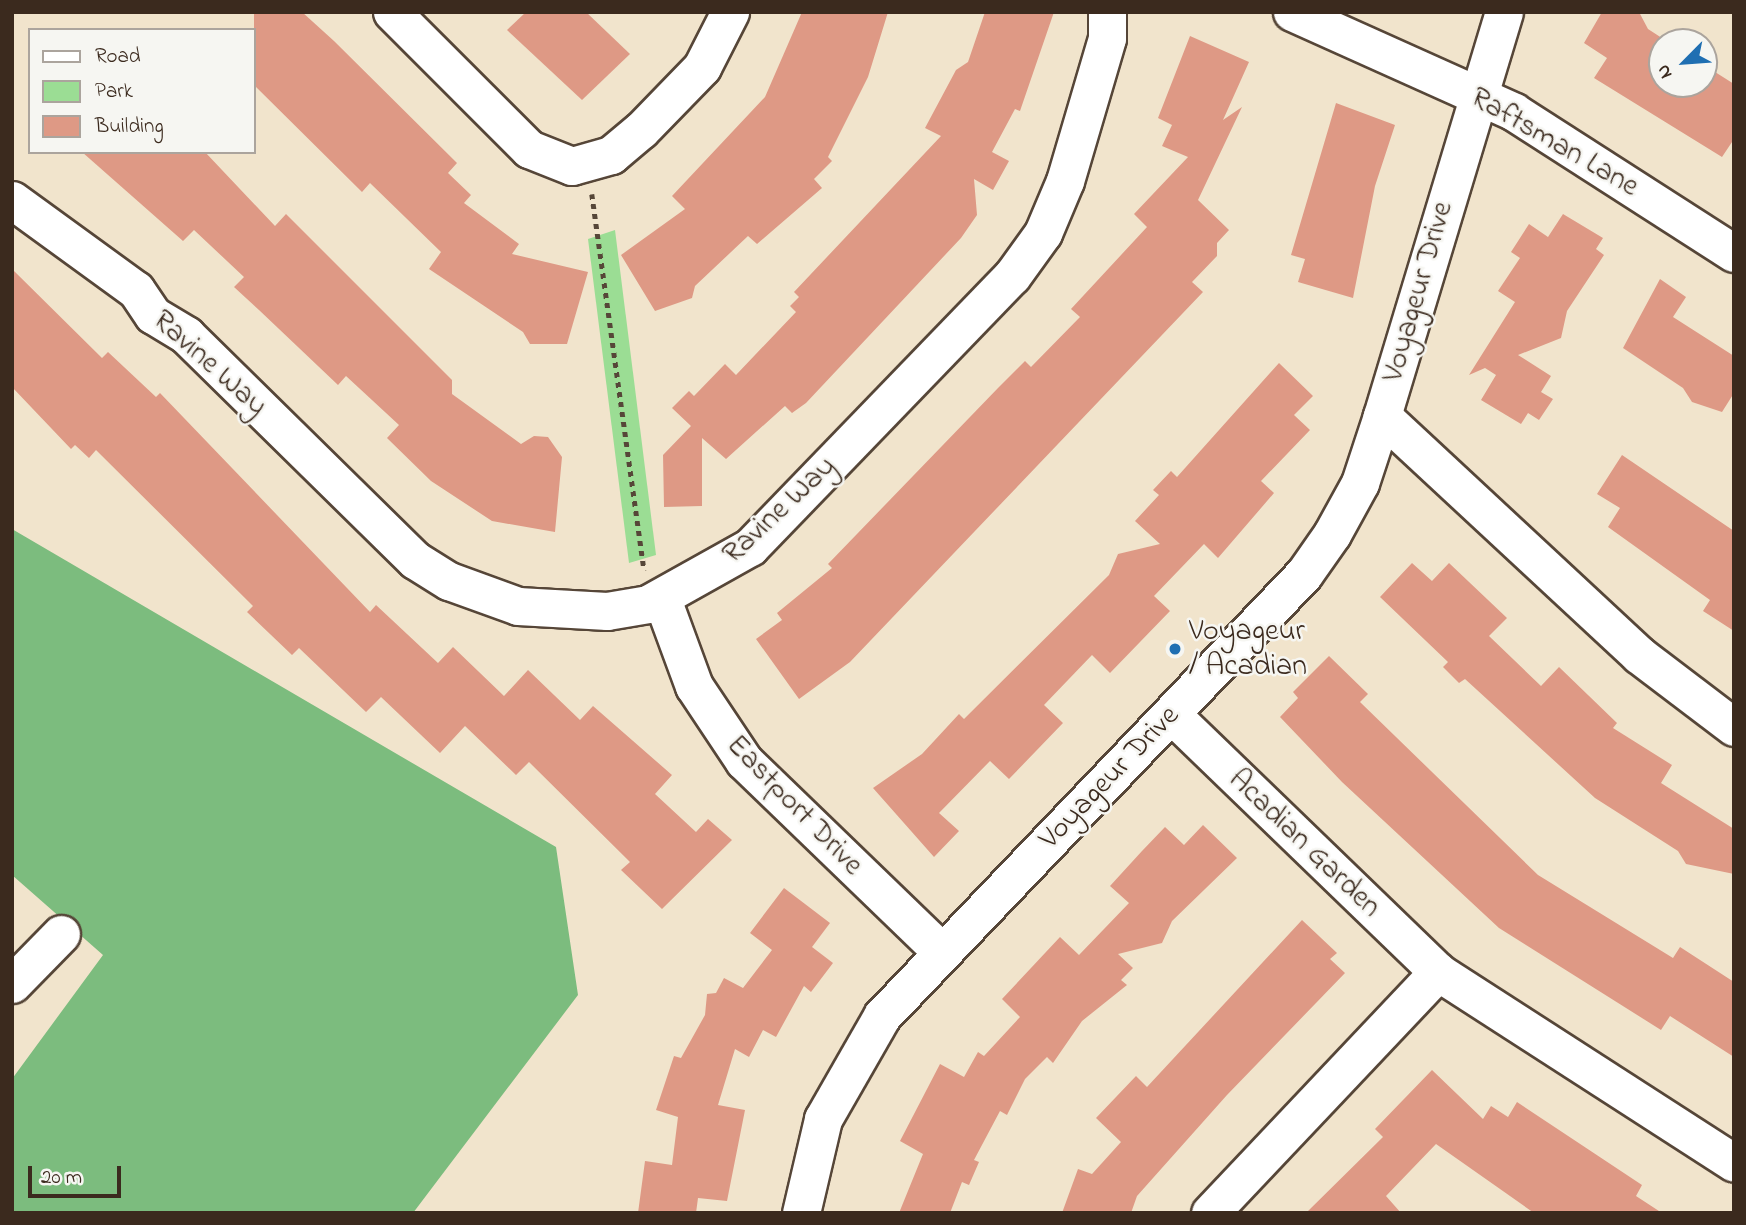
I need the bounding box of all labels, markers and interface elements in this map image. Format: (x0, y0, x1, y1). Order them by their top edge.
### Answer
legend (28, 28, 256, 154)
north arrow (1648, 28, 1718, 98)
text: Road (95, 42, 141, 72)
text: N (1650, 60, 1680, 83)
text: Park (95, 77, 133, 107)
street label: Raftsman Lane (1464, 80, 1644, 206)
text: Building (95, 112, 164, 142)
street label: Voyageur Drive (1376, 198, 1462, 386)
street label: Ravine Way (144, 303, 274, 425)
street label: Ravine Way (716, 450, 844, 572)
place label: Voyageur / Acadian (1189, 614, 1307, 684)
marker: Voyageur / Acadian (1167, 641, 1183, 657)
street label: Voyageur Drive (1032, 699, 1188, 857)
street label: Eastport Drive (718, 728, 870, 884)
street label: Acadian Garden (1220, 762, 1388, 926)
scale bar (32, 1152, 124, 1196)
text: 20 m (41, 1163, 82, 1193)

